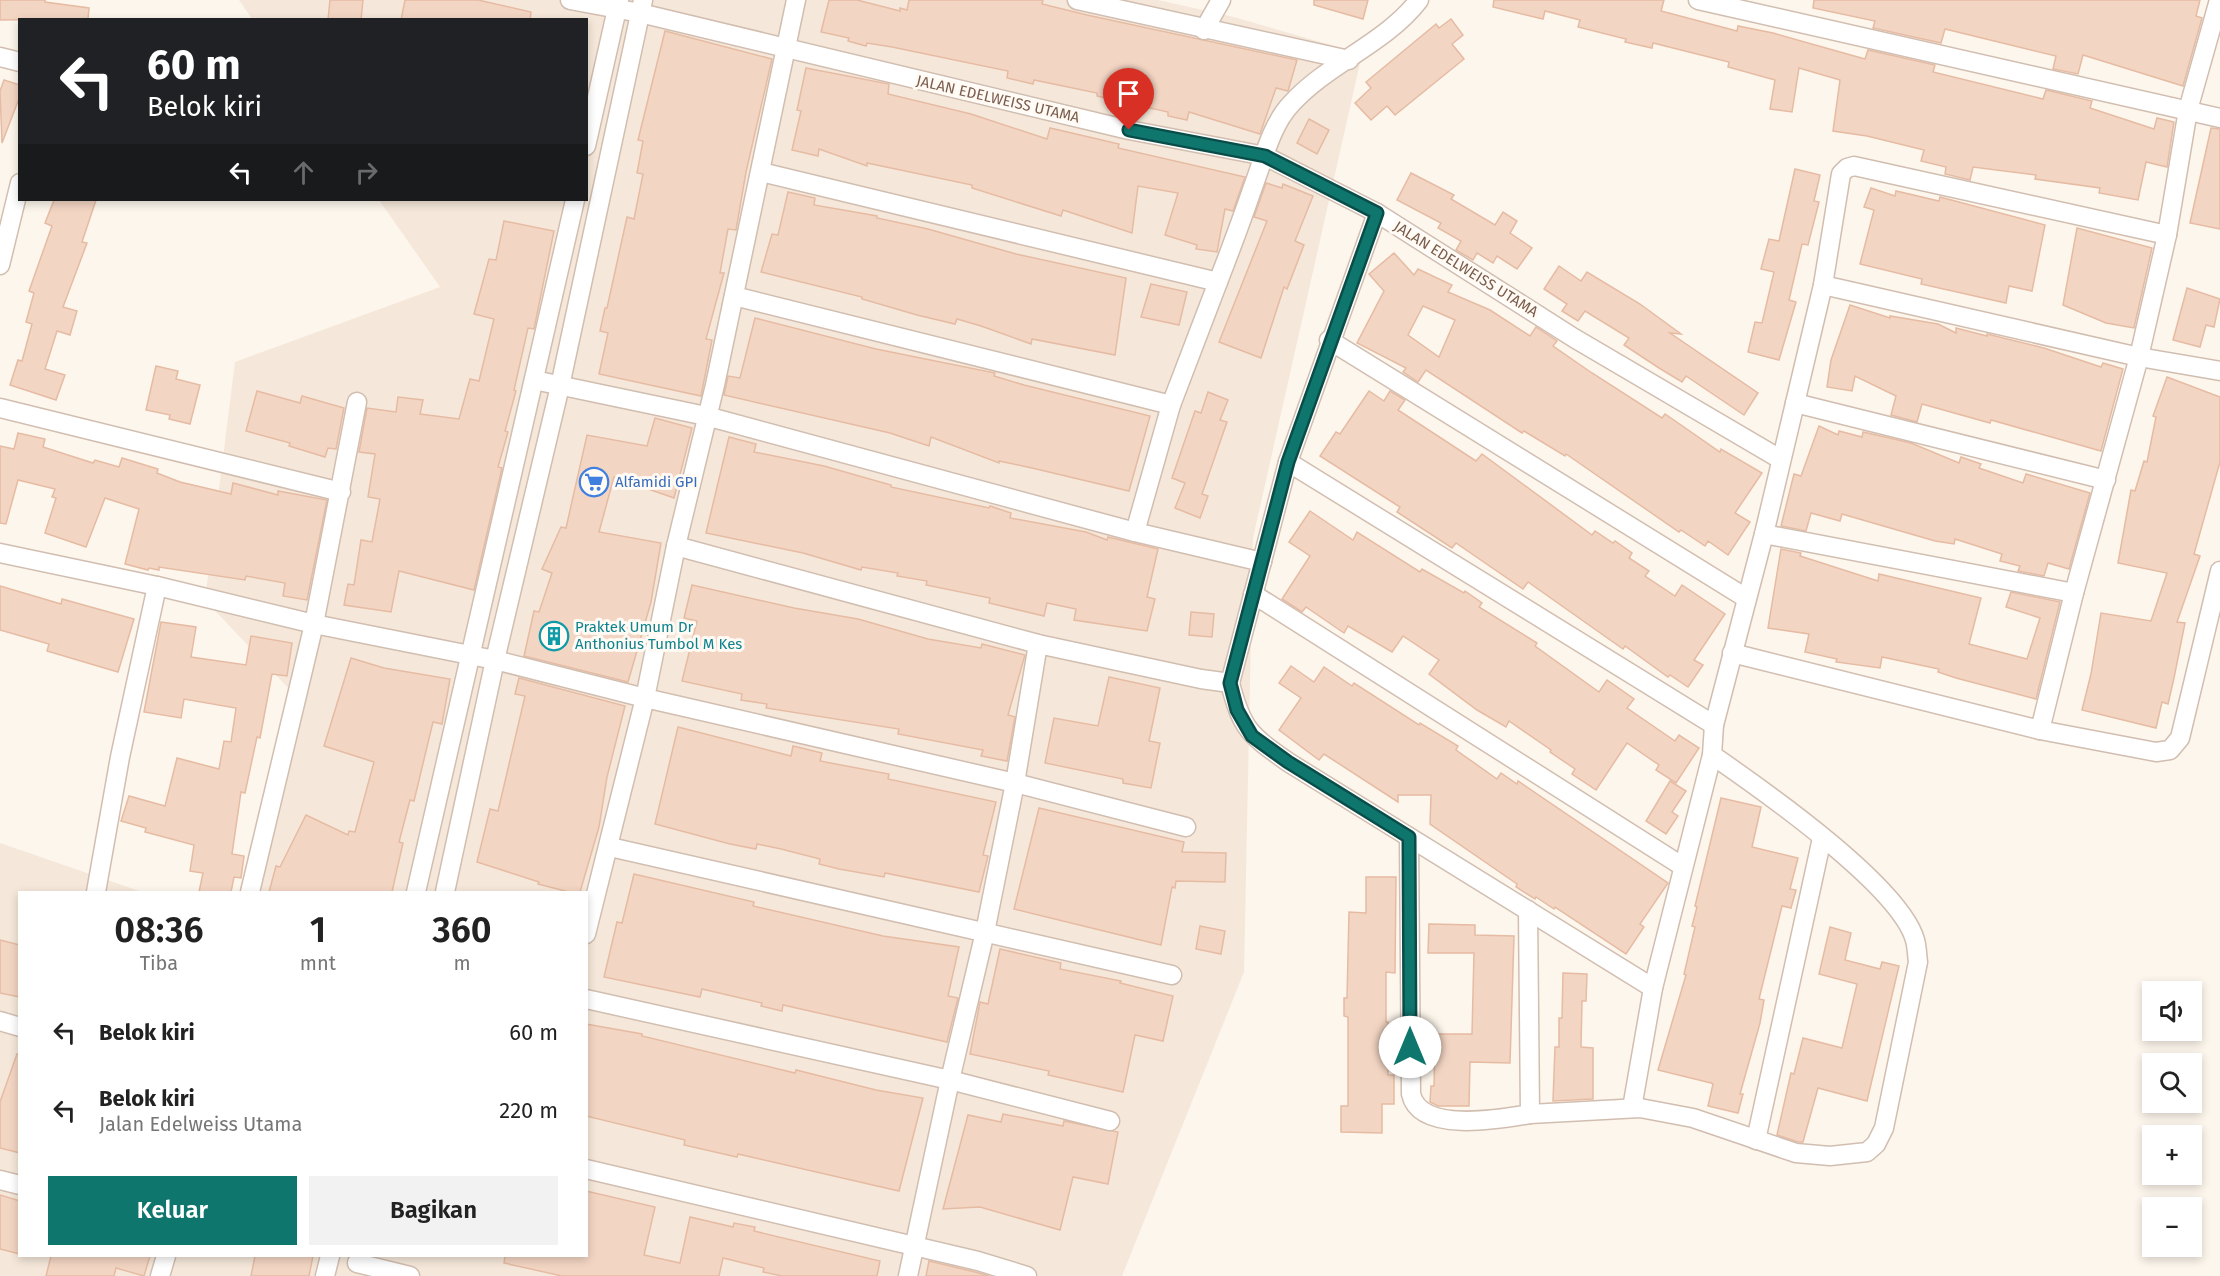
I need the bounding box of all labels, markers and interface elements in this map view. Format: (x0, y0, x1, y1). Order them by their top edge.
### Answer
text: 60 m (147, 40, 241, 90)
icon: left (48, 42, 126, 120)
pin (1103, 68, 1154, 130)
street label: JALAN EDELWEISS UTAMA (915, 71, 1082, 127)
icon: arrive (1112, 77, 1145, 110)
text: Belok kiri (147, 91, 262, 123)
icon: left (224, 156, 257, 189)
icon: ahead (287, 156, 320, 189)
icon: right (350, 156, 383, 189)
street label: JALAN EDELWEISS UTAMA (1390, 217, 1542, 321)
supermarket icon: Alfamidi GPI (578, 466, 610, 498)
place label: Alfamidi GPI (615, 473, 698, 491)
place label: Praktek Umum Dr Anthonius Tumbol M Kes (575, 618, 742, 653)
building icon: Praktek Umum Dr Anthonius Tumbol M Kes (538, 620, 570, 652)
text: 08:36 (114, 908, 204, 952)
text: 1 (310, 908, 326, 952)
text: 360 (432, 908, 492, 952)
text: Tiba (140, 951, 178, 975)
text: mnt (300, 951, 336, 975)
text: m (453, 951, 471, 975)
map controls (2142, 981, 2202, 1257)
button: sound (2142, 981, 2202, 1041)
position arrow (1378, 1015, 1442, 1079)
icon: left (48, 1016, 81, 1049)
text: Belok kiri (99, 1019, 195, 1046)
text: 60 m (509, 1019, 558, 1046)
button: search (2142, 1053, 2202, 1113)
text: Belok kiri (99, 1085, 195, 1112)
icon: left (48, 1094, 81, 1127)
text: 220 m (499, 1097, 558, 1124)
text: Jalan Edelweiss Utama (99, 1112, 302, 1136)
button: + (2142, 1125, 2202, 1185)
button: Keluar (48, 1176, 297, 1245)
button: Bagikan (309, 1176, 558, 1245)
button: − (2142, 1197, 2202, 1257)

